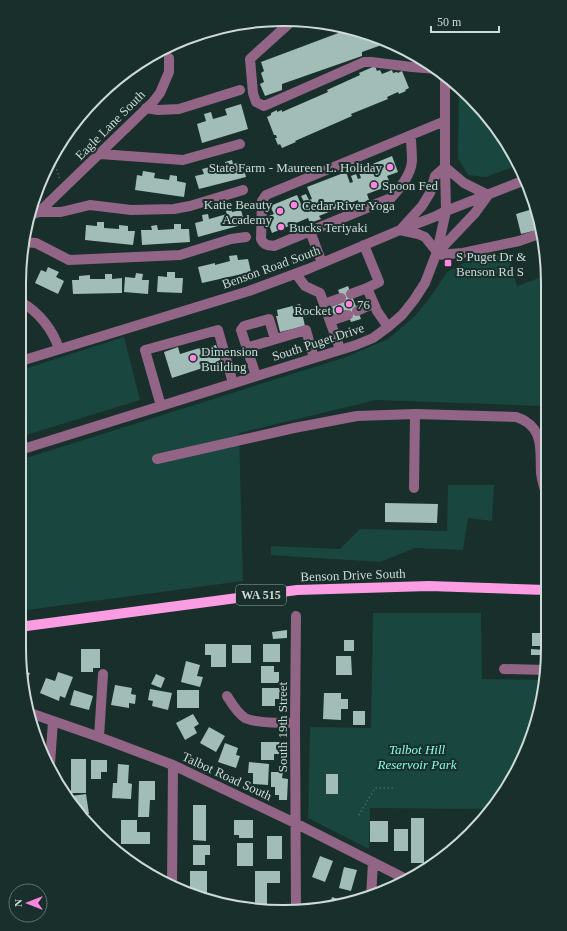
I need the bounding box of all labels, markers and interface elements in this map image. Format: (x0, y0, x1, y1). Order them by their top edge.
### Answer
scale bar (431, 8, 499, 34)
text: 50 m (437, 15, 462, 29)
street label: Eagle Lane South (72, 87, 148, 163)
place label: State Farm - Maureen L. Holiday (209, 160, 382, 175)
marker: State Farm - Maureen L. Holiday (385, 162, 395, 172)
place label: Spoon Fed (382, 178, 438, 193)
marker: Spoon Fed (369, 180, 379, 190)
place label: Katie Beauty Academy (204, 197, 272, 227)
place label: Cedar River Yoga (302, 198, 395, 213)
marker: Cedar River Yoga (289, 200, 299, 210)
marker: Katie Beauty Academy (275, 206, 285, 216)
place label: Bucks Teriyaki (289, 220, 368, 235)
marker: Bucks Teriyaki (276, 222, 286, 232)
street label: Benson Road South (220, 242, 323, 292)
place label: S Puget Dr & Benson Rd S (456, 249, 526, 279)
marker: S Puget Dr & Benson Rd S (443, 258, 453, 268)
place label: 76 (357, 297, 371, 312)
marker: 76 (344, 299, 354, 309)
place label: Rocket (294, 303, 331, 318)
marker: Rocket (334, 305, 344, 315)
street label: South Puget Drive (270, 320, 366, 364)
place label: Dimension Building (201, 344, 259, 374)
marker: Dimension Building (188, 353, 198, 363)
street label: Benson Drive South (300, 566, 406, 584)
road number: WA 515 (236, 585, 286, 605)
street label: South 19th Street (275, 681, 290, 772)
park label: Talbot Hill Reservoir Park (376, 742, 457, 772)
street label: Talbot Road South (180, 749, 275, 804)
north arrow (8, 883, 48, 923)
text: N (12, 899, 24, 907)

